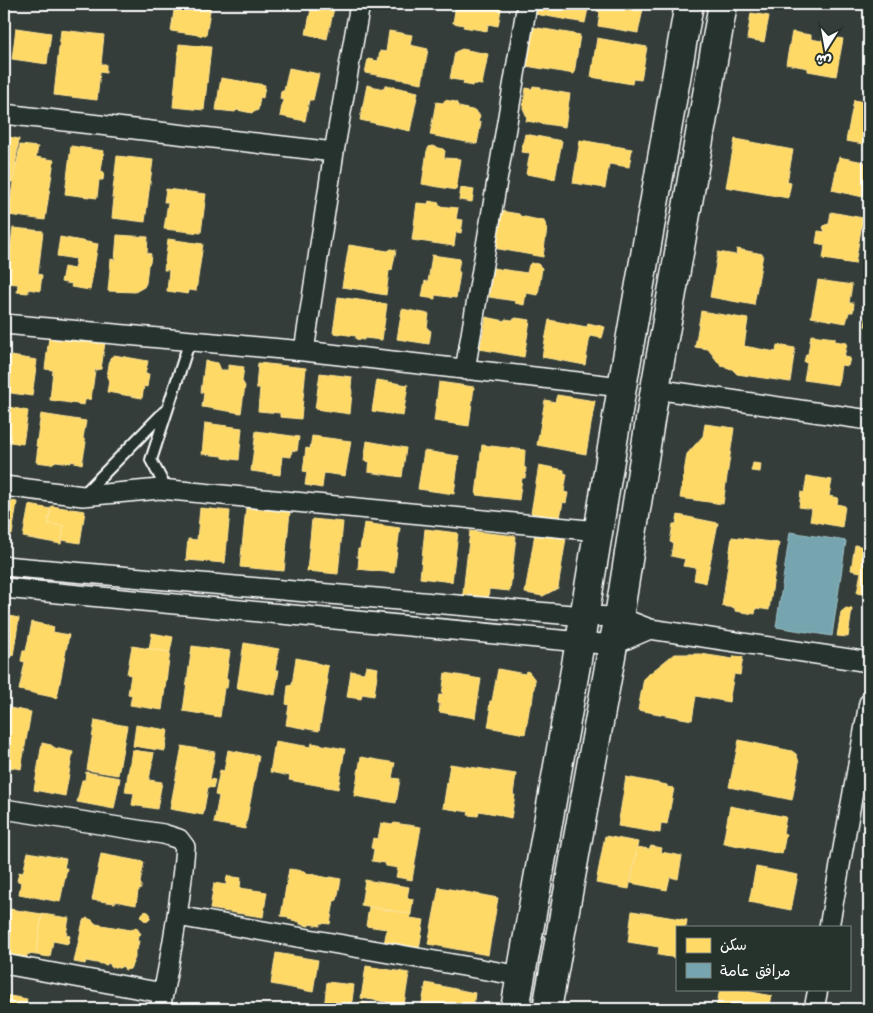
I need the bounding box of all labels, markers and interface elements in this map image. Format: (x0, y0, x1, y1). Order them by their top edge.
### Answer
north arrow (800, 22, 850, 72)
text: ش (814, 48, 833, 72)
legend (676, 926, 850, 990)
text: سكن (720, 934, 747, 958)
text: مرافق عامة (720, 960, 790, 984)

